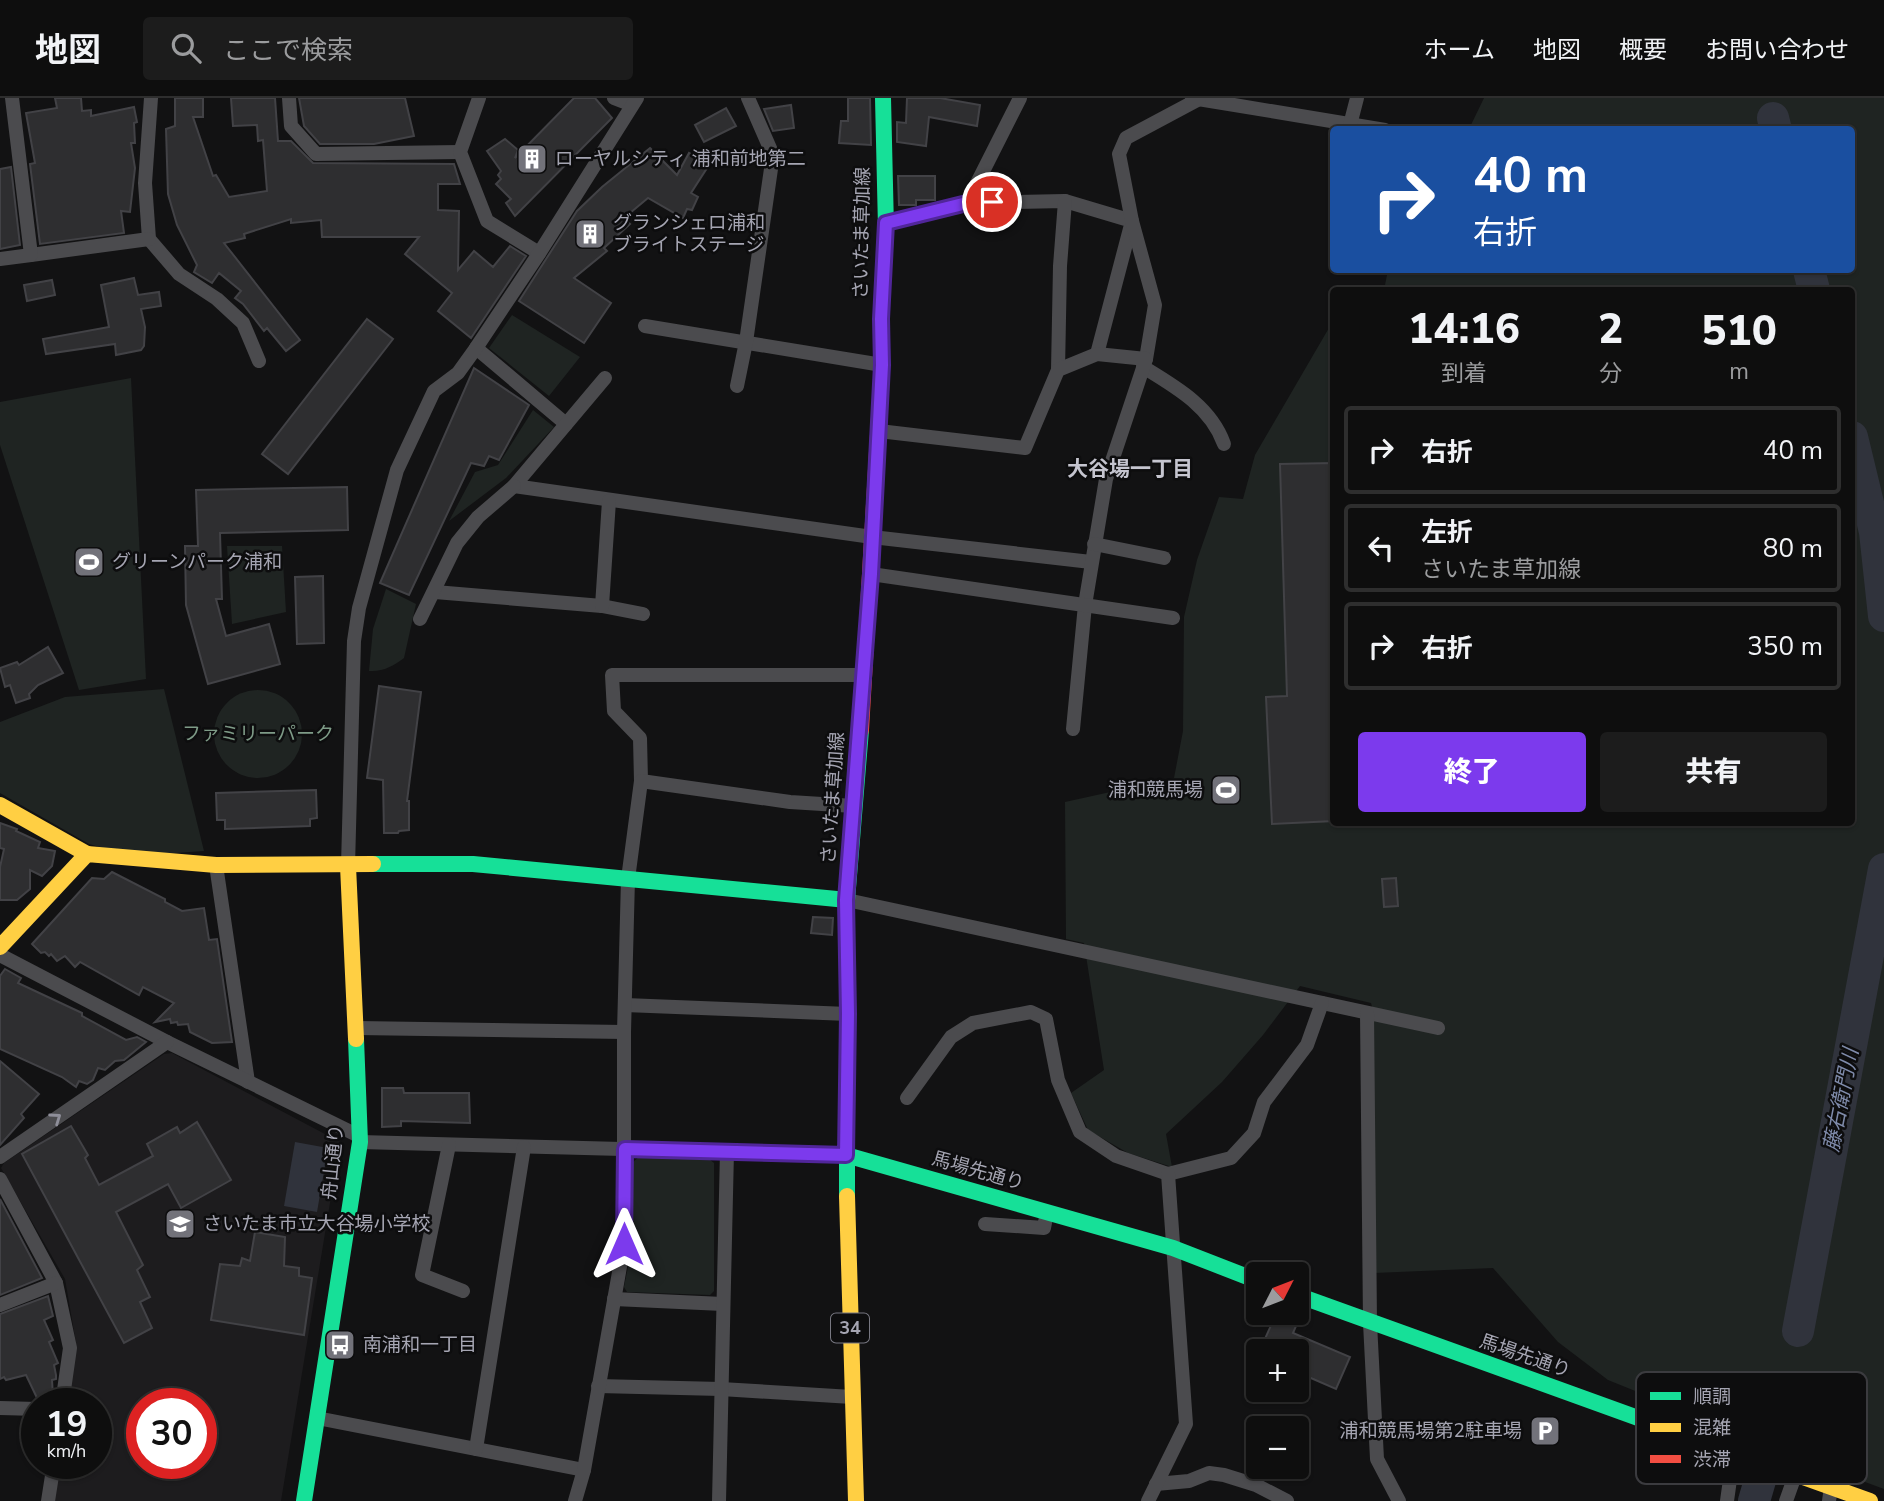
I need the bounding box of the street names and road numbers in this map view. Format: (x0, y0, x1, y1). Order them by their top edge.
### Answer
street label: さいたま草加線 (848, 167, 876, 299)
street label: さいたま草加線 (815, 731, 851, 865)
street label: 舟山通り (316, 1123, 350, 1201)
street label: 馬場先通り (929, 1145, 1027, 1197)
road number: 34 (831, 1314, 869, 1343)
street label: 馬場先通り (1476, 1328, 1574, 1384)

